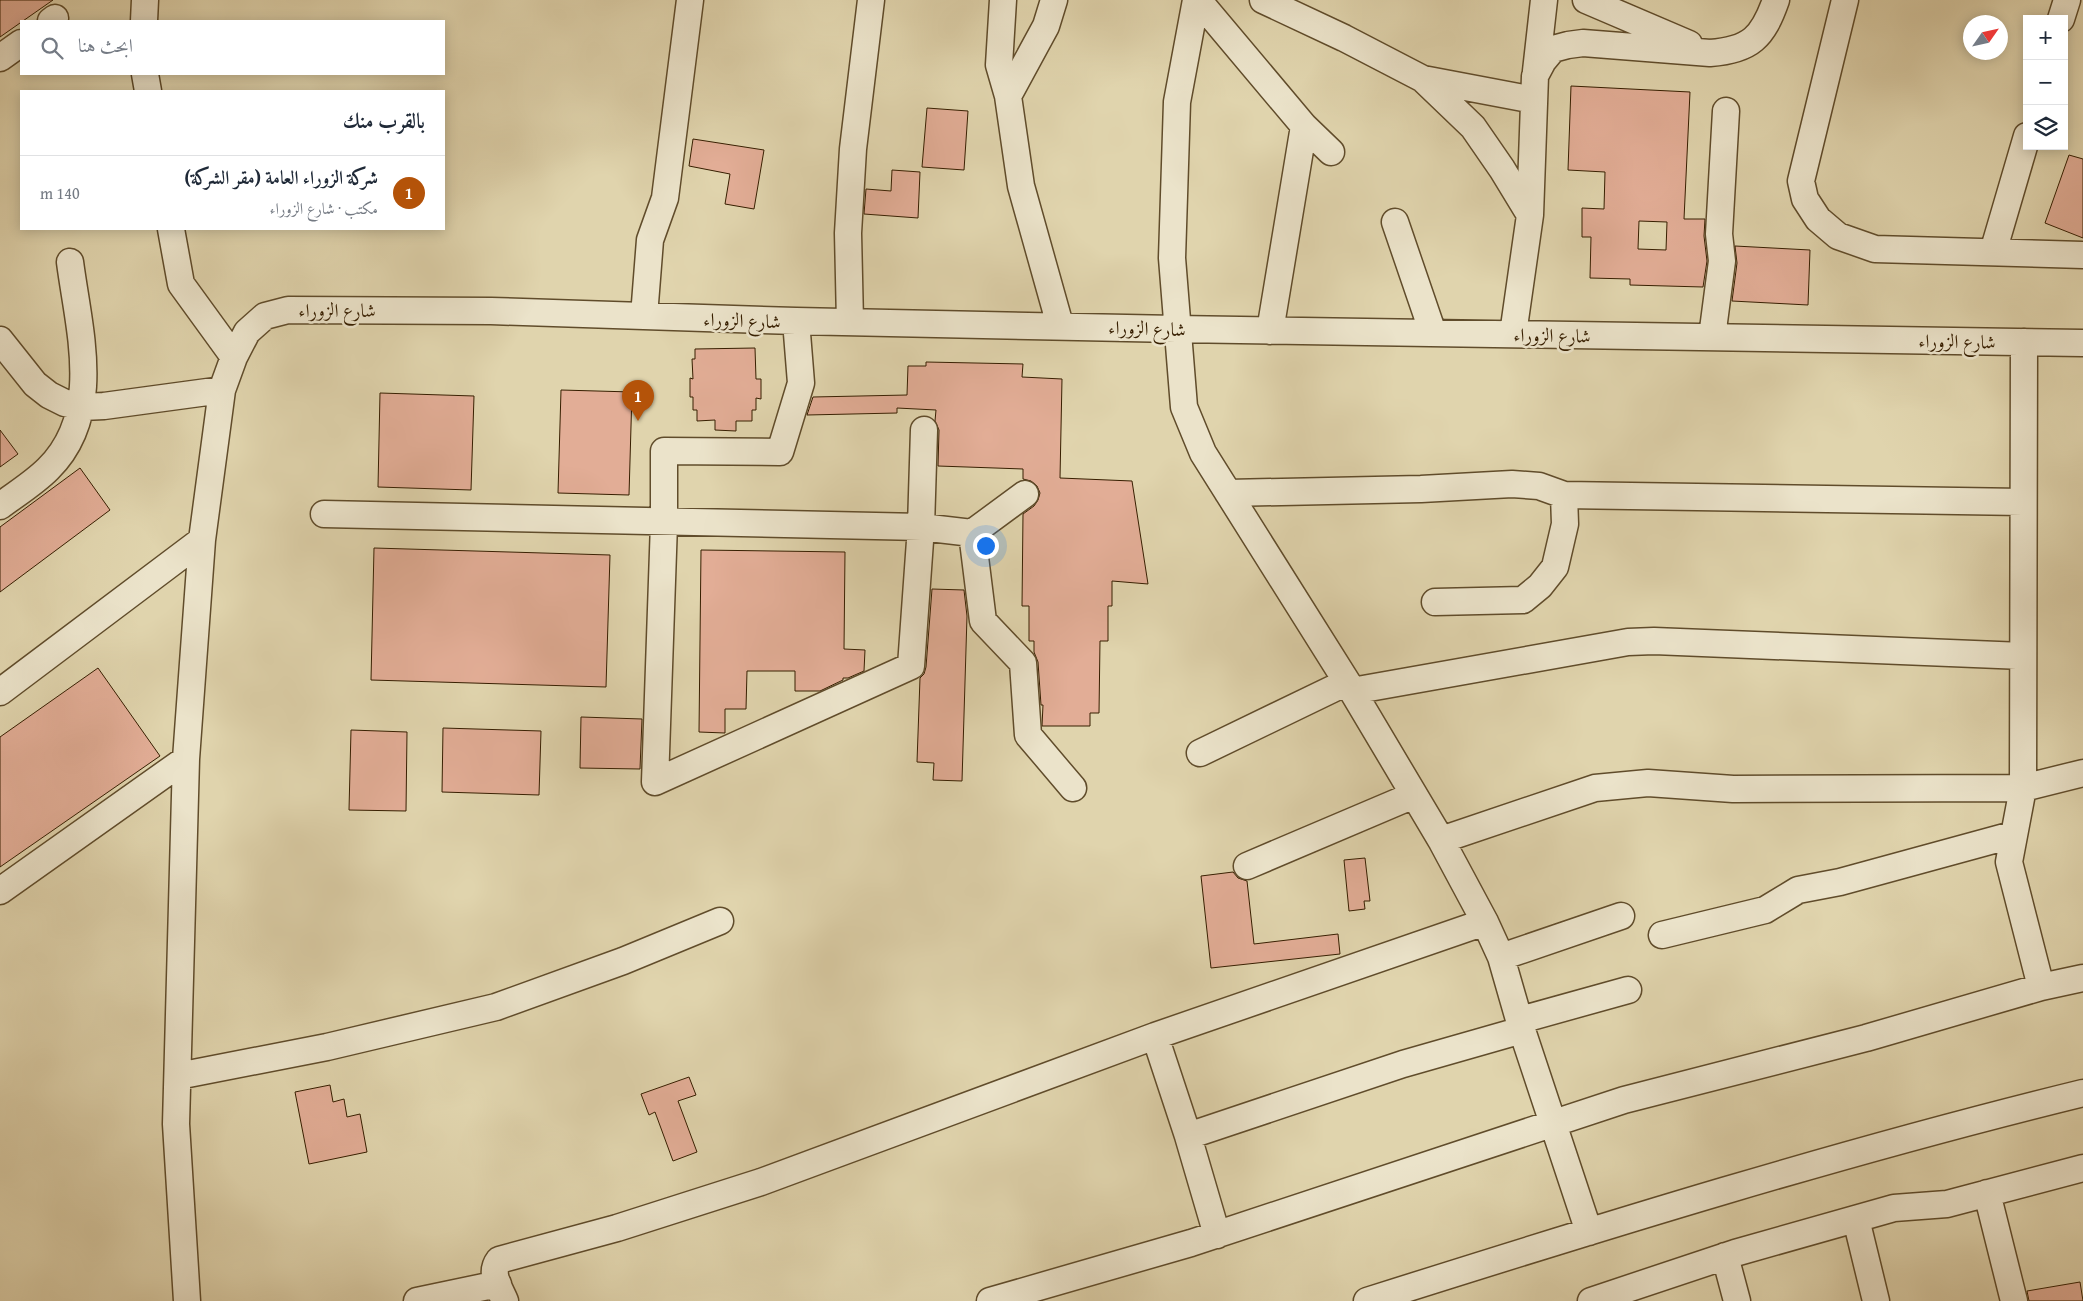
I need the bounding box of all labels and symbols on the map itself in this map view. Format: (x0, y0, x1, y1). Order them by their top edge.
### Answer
north arrow (1963, 15, 2008, 60)
street label: شارع الزوراء (298, 296, 376, 326)
street label: شارع الزوراء (703, 305, 781, 337)
street label: شارع الزوراء (1108, 313, 1186, 345)
street label: شارع الزوراء (1513, 320, 1591, 352)
street label: شارع الزوراء (1918, 326, 1996, 358)
pin: 1 (622, 380, 654, 421)
your location (973, 533, 999, 559)

